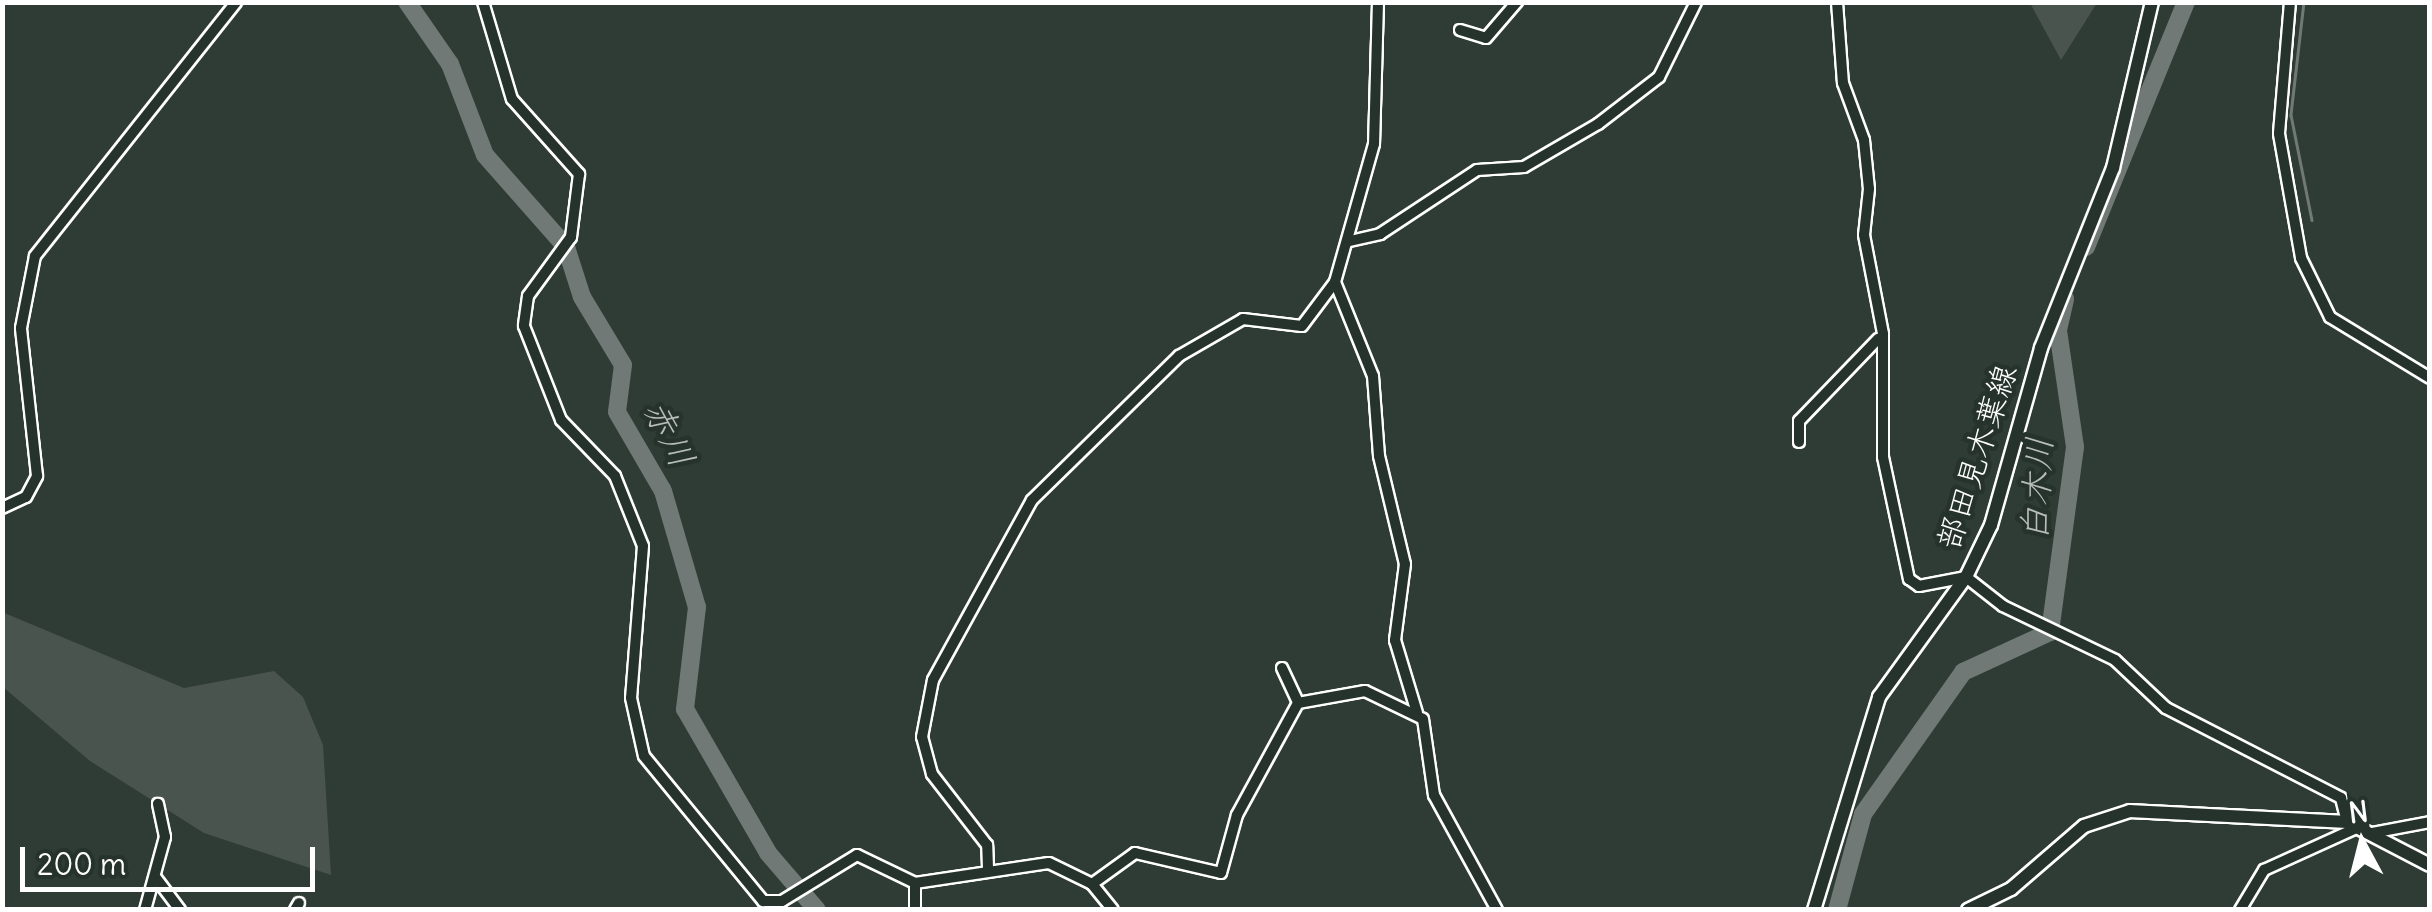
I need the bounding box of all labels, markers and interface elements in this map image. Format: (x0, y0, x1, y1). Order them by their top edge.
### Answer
street label: 部田見木葉線 (1929, 360, 2025, 554)
water label: 赤川 (636, 392, 704, 474)
water label: 白木川 (2012, 435, 2060, 543)
north arrow (2312, 792, 2412, 892)
text: N (2347, 793, 2370, 831)
scale bar (25, 827, 320, 889)
text: 200 m (37, 845, 126, 883)

